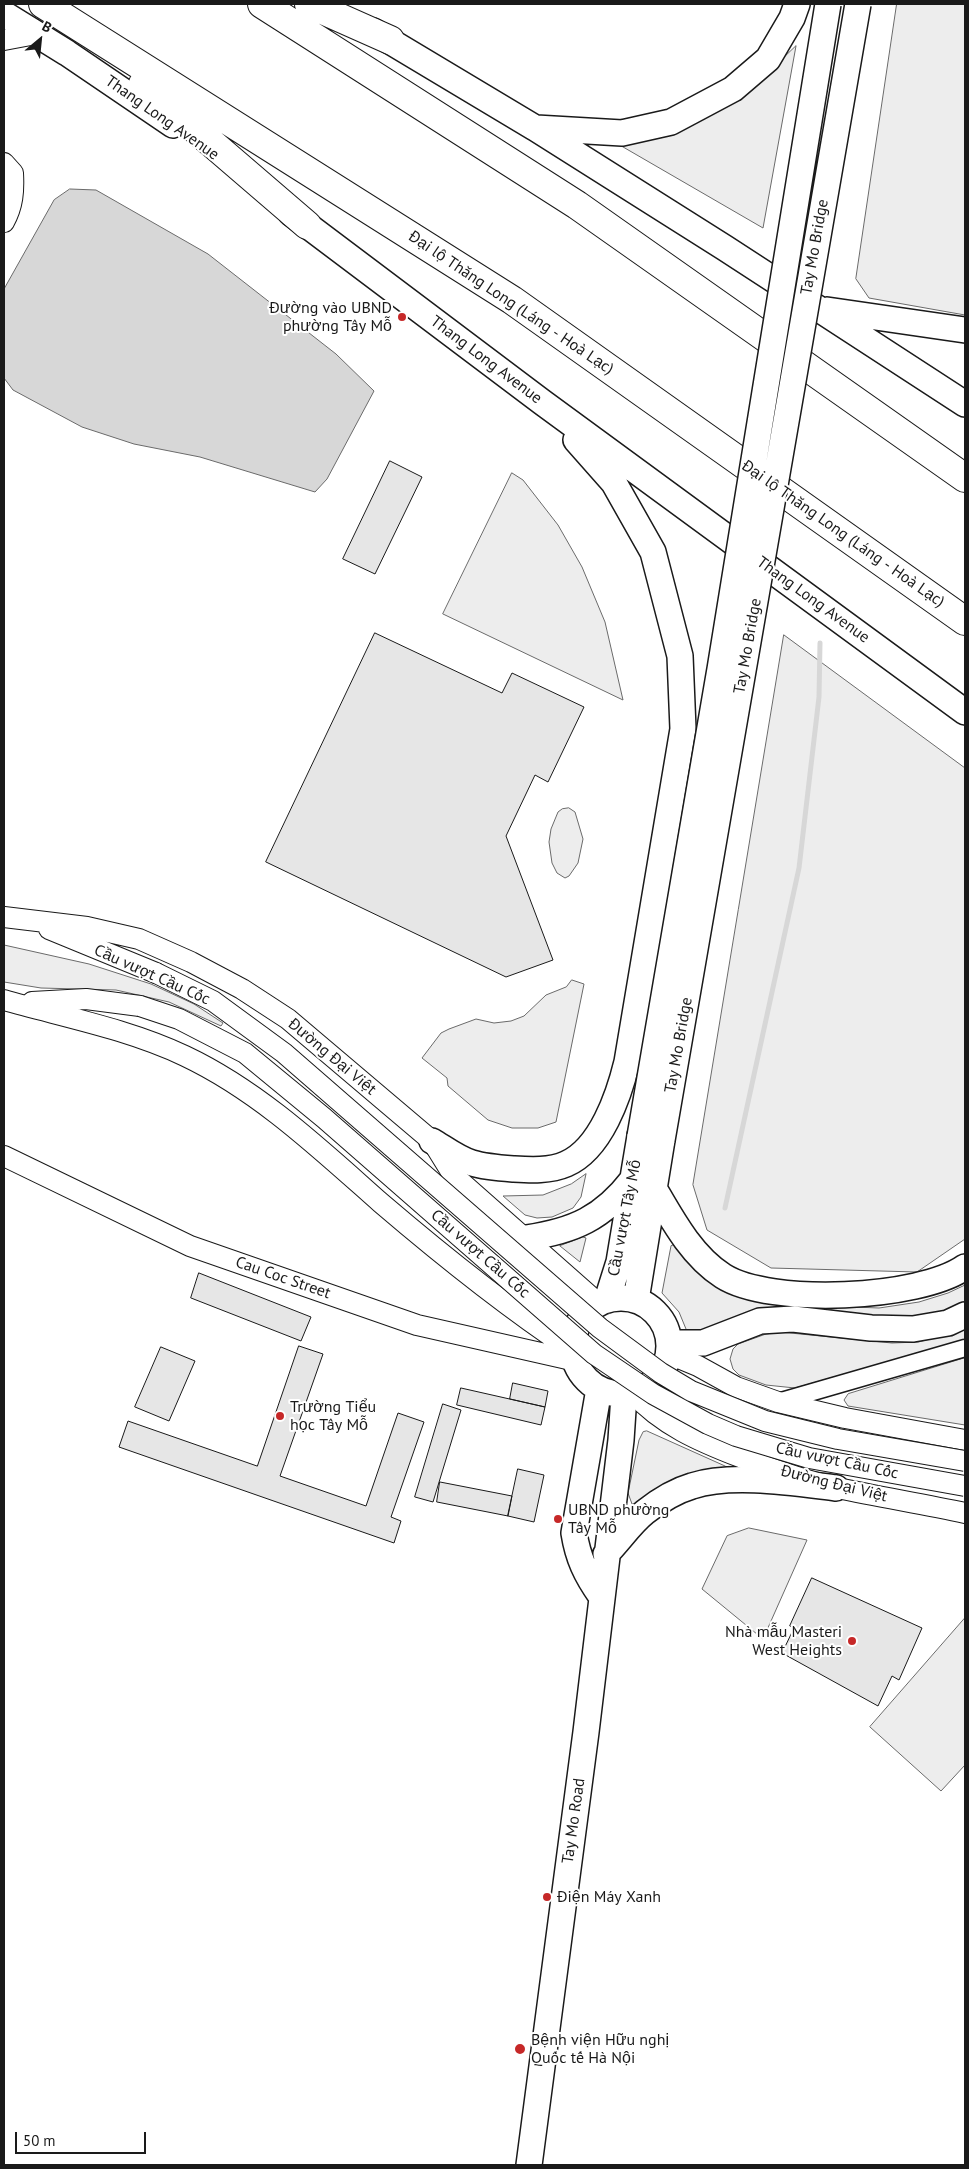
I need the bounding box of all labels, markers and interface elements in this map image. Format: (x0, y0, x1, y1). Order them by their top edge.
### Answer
north arrow (15, 15, 65, 65)
text: B (39, 17, 55, 37)
street label: Thang Long Avenue (101, 72, 223, 164)
street label: Tay Mo Bridge (797, 198, 833, 296)
street label: Đại lộ Thăng Long (Láng - Hoà Lạc) (405, 227, 617, 379)
place label: Đường vào UBND phường Tây Mỗ (269, 298, 392, 336)
marker: Đường vào UBND phường Tây Mỗ (396, 311, 408, 323)
street label: Thang Long Avenue (426, 312, 546, 408)
street label: Đại lộ Thăng Long (Láng - Hoà Lạc) (738, 456, 948, 612)
street label: Thang Long Avenue (753, 553, 873, 647)
street label: Tay Mo Bridge (730, 597, 766, 695)
street label: Cầu vượt Cầu Cốc (91, 941, 213, 1009)
street label: Tay Mo Bridge (661, 996, 697, 1094)
street label: Đường Đại Việt (284, 1015, 380, 1099)
street label: Cầu vượt Tây Mỗ (604, 1158, 646, 1278)
street label: Cầu vượt Cầu Cốc (427, 1206, 533, 1302)
street label: Cau Coc Street (233, 1253, 333, 1303)
place label: Trường Tiểu học Tây Mỗ (290, 1397, 376, 1435)
marker: Trường Tiểu học Tây Mỗ (274, 1410, 286, 1422)
street label: Cầu vượt Cầu Cốc (774, 1439, 900, 1483)
street label: Đường Đại Việt (779, 1461, 889, 1507)
place label: UBND phường Tây Mỗ (568, 1500, 669, 1538)
marker: UBND phường Tây Mỗ (552, 1513, 564, 1525)
place label: Nhà mẫu Masteri West Heights (725, 1622, 842, 1660)
marker: Nhà mẫu Masteri West Heights (846, 1635, 858, 1647)
street label: Tay Mo Road (558, 1777, 590, 1865)
place label: Điện Máy Xanh (557, 1887, 661, 1907)
marker: Điện Máy Xanh (541, 1891, 553, 1903)
place label: Bệnh viện Hữu nghị Quốc tế Hà Nội (531, 2030, 669, 2068)
marker: Bệnh viện Hữu nghị Quốc tế Hà Nội (513, 2042, 527, 2056)
scale bar (18, 2122, 149, 2154)
text: 50 m (23, 2131, 56, 2150)

